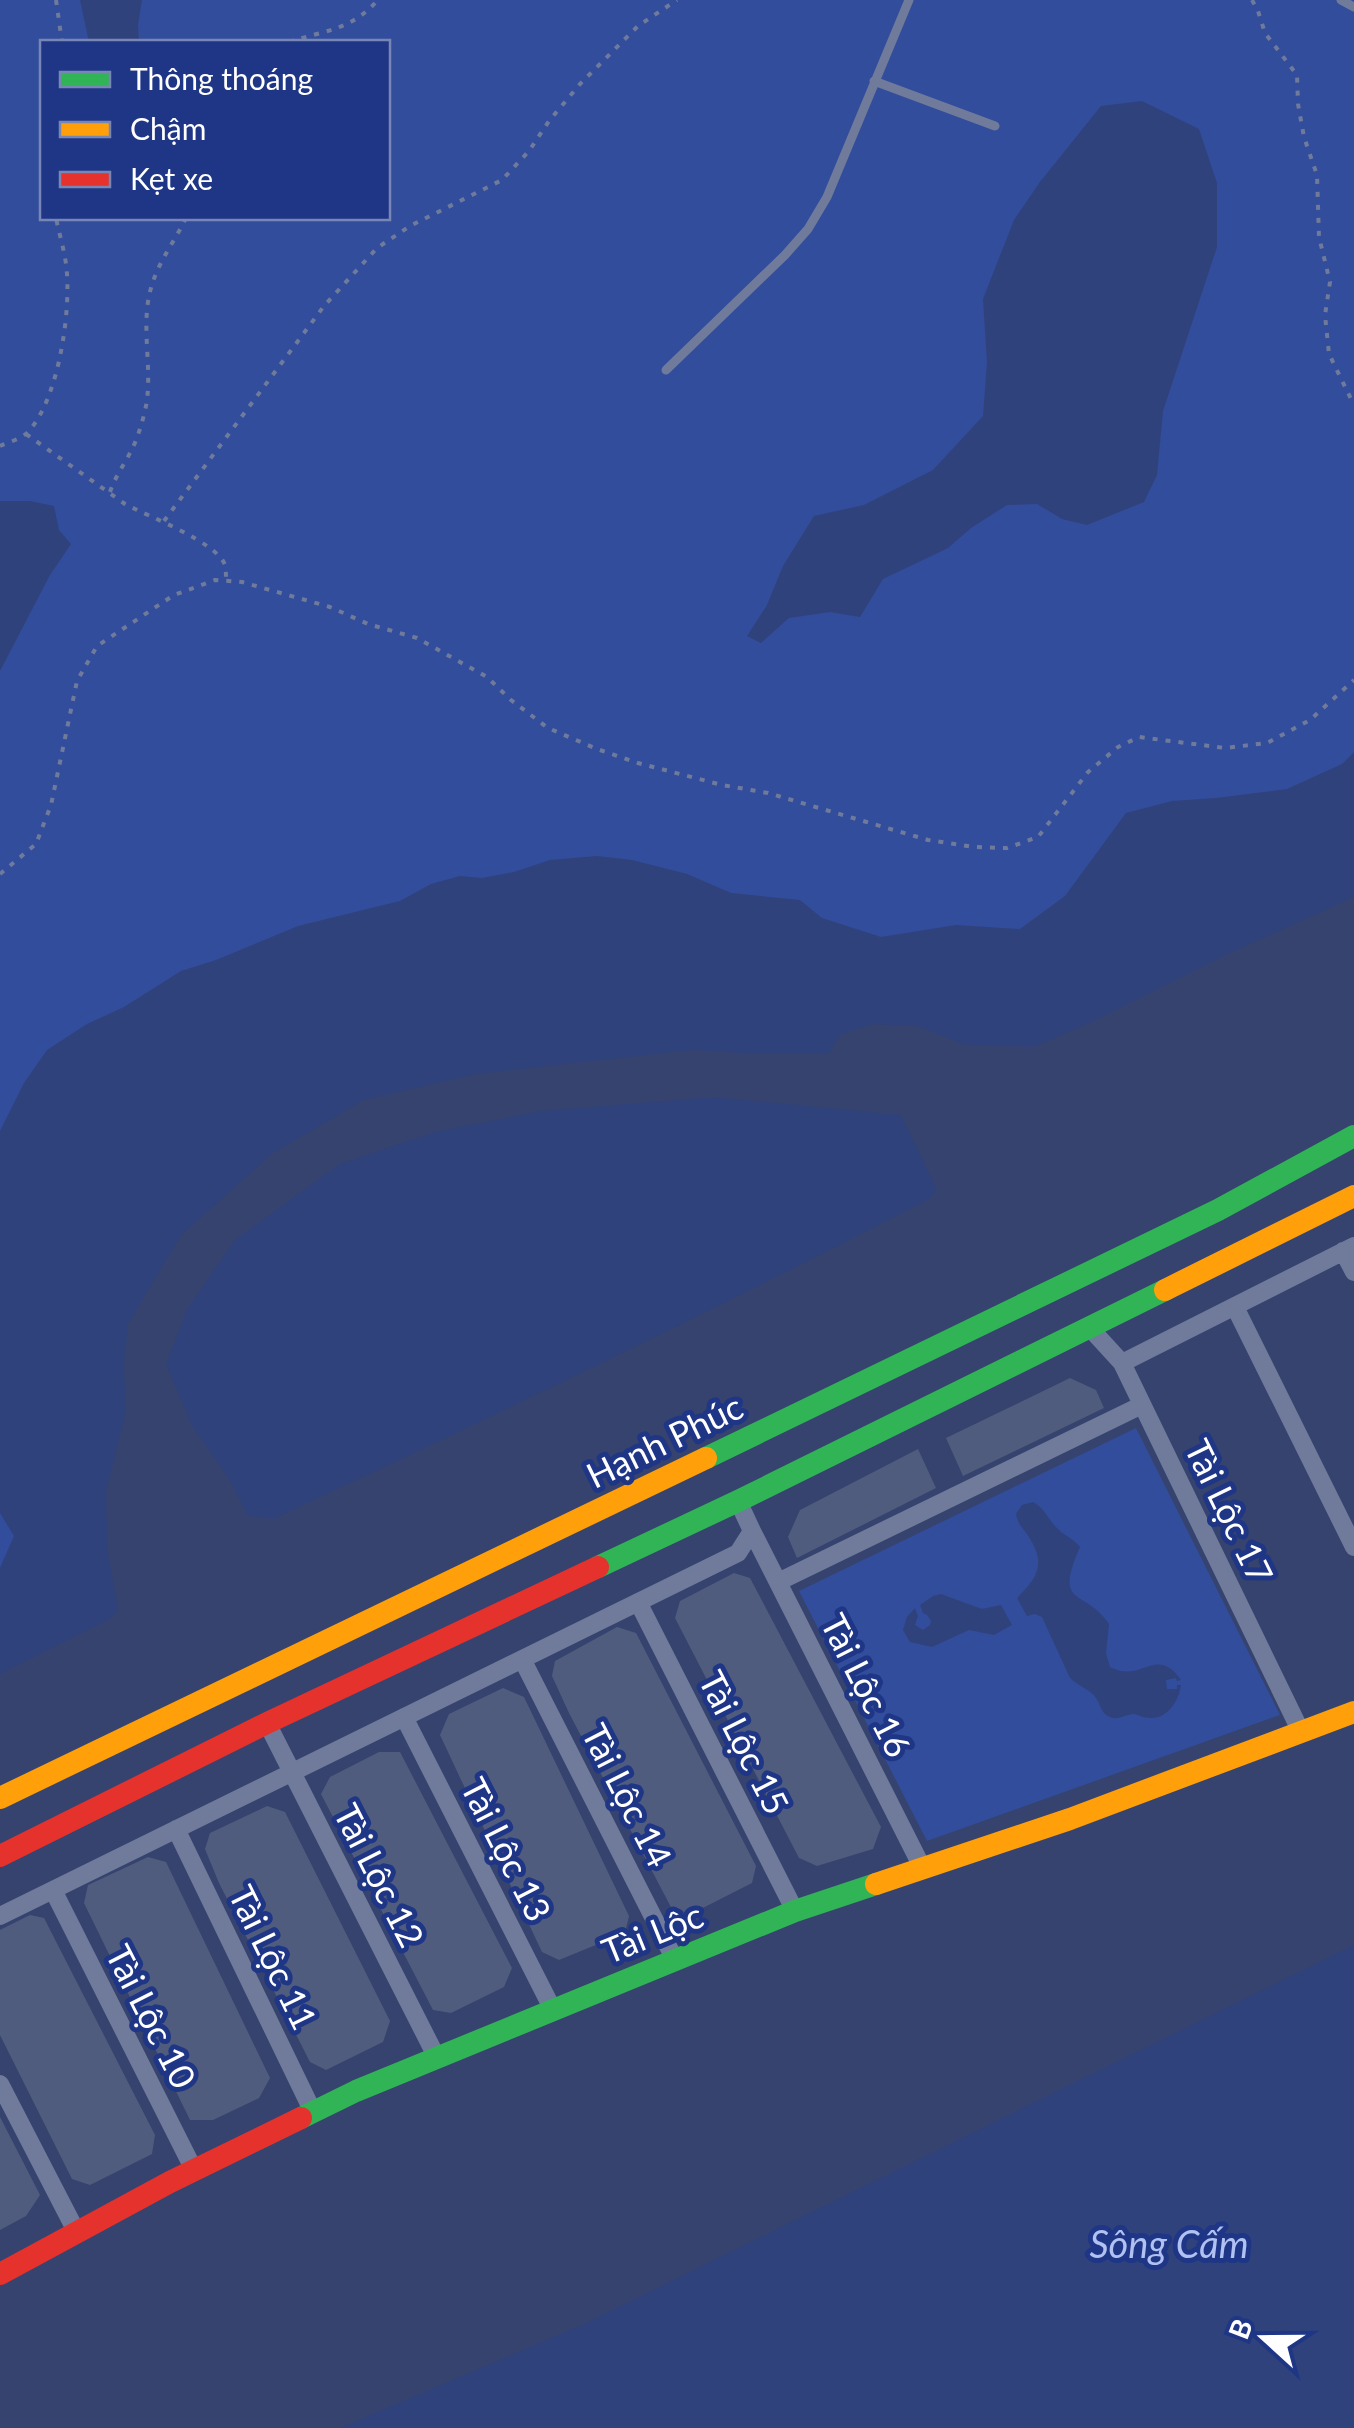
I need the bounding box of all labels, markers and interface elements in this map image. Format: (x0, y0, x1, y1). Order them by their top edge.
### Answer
legend (40, 40, 390, 220)
text: Thông thoáng (130, 60, 313, 96)
text: Chậm (130, 110, 206, 146)
text: Kẹt xe (130, 160, 213, 196)
street label: Hạnh Phúc (579, 1384, 749, 1496)
street label: Tài Lộc 17 (1177, 1432, 1283, 1590)
street label: Tài Lộc 16 (813, 1606, 921, 1764)
street label: Tài Lộc 15 (691, 1663, 799, 1821)
street label: Tài Lộc 14 (574, 1716, 682, 1874)
street label: Tài Lộc 13 (453, 1770, 561, 1928)
street label: Tài Lộc 12 (326, 1796, 434, 1954)
street label: Tài Lộc 11 (221, 1878, 327, 2036)
street label: Tài Lộc (595, 1893, 709, 1971)
street label: Tài Lộc 10 (98, 1937, 206, 2095)
water label: Sông Cấm (1089, 2220, 1249, 2266)
north arrow (1214, 2288, 1314, 2388)
text: B (1221, 2314, 1259, 2343)

